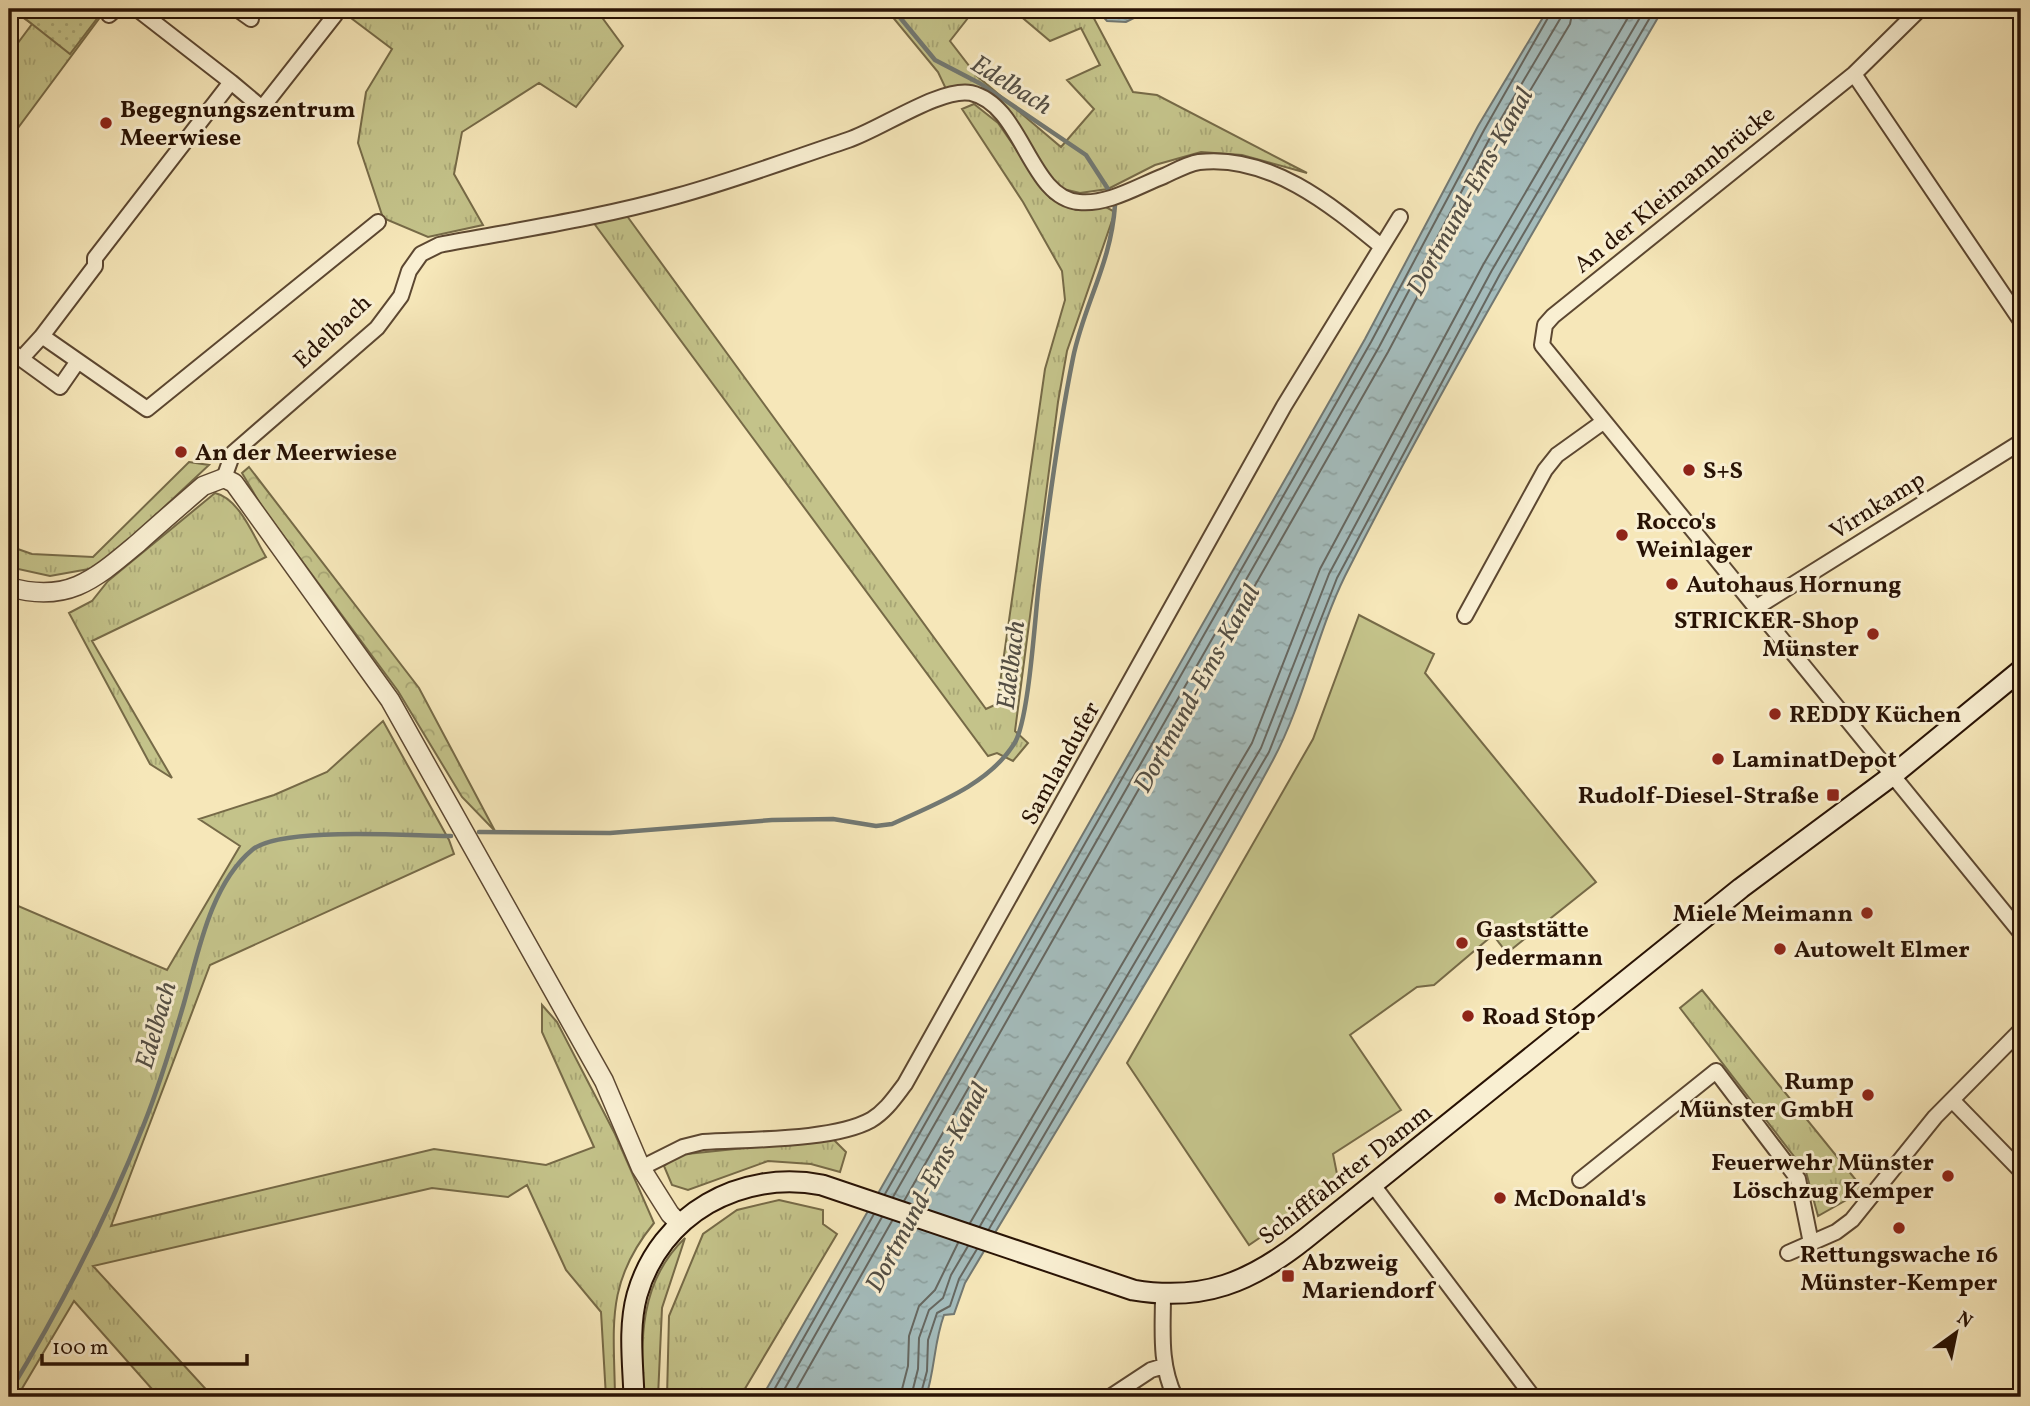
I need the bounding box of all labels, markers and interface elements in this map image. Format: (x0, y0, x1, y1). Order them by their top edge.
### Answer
water label: Edelbach (963, 47, 1059, 125)
water label: Dortmund-Ems-Kanal (1399, 81, 1543, 303)
place label: Begegnungszentrum Meerwiese (120, 94, 356, 156)
street label: An der Kleimannbrücke (1567, 98, 1783, 283)
marker: Begegnungszentrum Meerwiese (98, 115, 114, 131)
street label: Edelbach (287, 287, 380, 378)
place label: An der Meerwiese (195, 437, 397, 471)
marker: An der Meerwiese (173, 444, 189, 460)
place label: S+S (1703, 455, 1743, 489)
marker: S+S (1681, 462, 1697, 478)
street label: Virnkamp (1824, 464, 1932, 549)
place label: Rocco's Weinlager (1636, 506, 1753, 568)
marker: Rocco's Weinlager (1614, 527, 1630, 543)
place label: Autohaus Hornung (1686, 569, 1901, 603)
marker: Autohaus Hornung (1664, 576, 1680, 592)
water label: Dortmund-Ems-Kanal (1126, 578, 1270, 800)
place label: STRICKER-Shop Münster (1674, 605, 1859, 667)
water label: Edelbach (989, 619, 1035, 712)
marker: STRICKER-Shop Münster (1865, 626, 1881, 642)
street label: Samlandufer (1014, 696, 1110, 832)
place label: REDDY Küchen (1789, 699, 1961, 733)
marker: REDDY Küchen (1767, 706, 1783, 722)
place label: LaminatDepot (1732, 744, 1897, 778)
marker: LaminatDepot (1710, 751, 1726, 767)
place label: Rudolf-Diesel-Straße (1578, 780, 1819, 814)
marker: Rudolf-Diesel-Straße (1825, 787, 1841, 803)
place label: Miele Meimann (1673, 898, 1853, 932)
marker: Miele Meimann (1859, 905, 1875, 921)
place label: Gaststätte Jedermann (1475, 914, 1603, 976)
place label: Autowelt Elmer (1794, 934, 1970, 968)
marker: Gaststätte Jedermann (1454, 935, 1470, 951)
marker: Autowelt Elmer (1772, 941, 1788, 957)
water label: Edelbach (127, 977, 187, 1074)
place label: Road Stop (1482, 1001, 1596, 1035)
marker: Road Stop (1460, 1008, 1476, 1024)
place label: Rump Münster GmbH (1679, 1066, 1854, 1128)
water label: Dortmund-Ems-Kanal (857, 1076, 999, 1299)
marker: Rump Münster GmbH (1860, 1087, 1876, 1103)
street label: Schifffahrter Damm (1252, 1097, 1440, 1254)
place label: Feuerwehr Münster Löschzug Kemper (1711, 1147, 1934, 1209)
marker: Feuerwehr Münster Löschzug Kemper (1940, 1168, 1956, 1184)
place label: McDonald's (1514, 1183, 1646, 1217)
marker: McDonald's (1492, 1190, 1508, 1206)
marker: Rettungswache 16 Münster-Kemper (1891, 1220, 1907, 1236)
place label: Rettungswache 16 Münster-Kemper (1800, 1239, 1998, 1301)
place label: Abzweig Mariendorf (1302, 1247, 1437, 1309)
marker: Abzweig Mariendorf (1280, 1268, 1296, 1284)
north arrow (1922, 1298, 1992, 1368)
text: N (1951, 1306, 1977, 1335)
scale bar (42, 1322, 247, 1366)
text: 100 m (52, 1334, 109, 1363)

